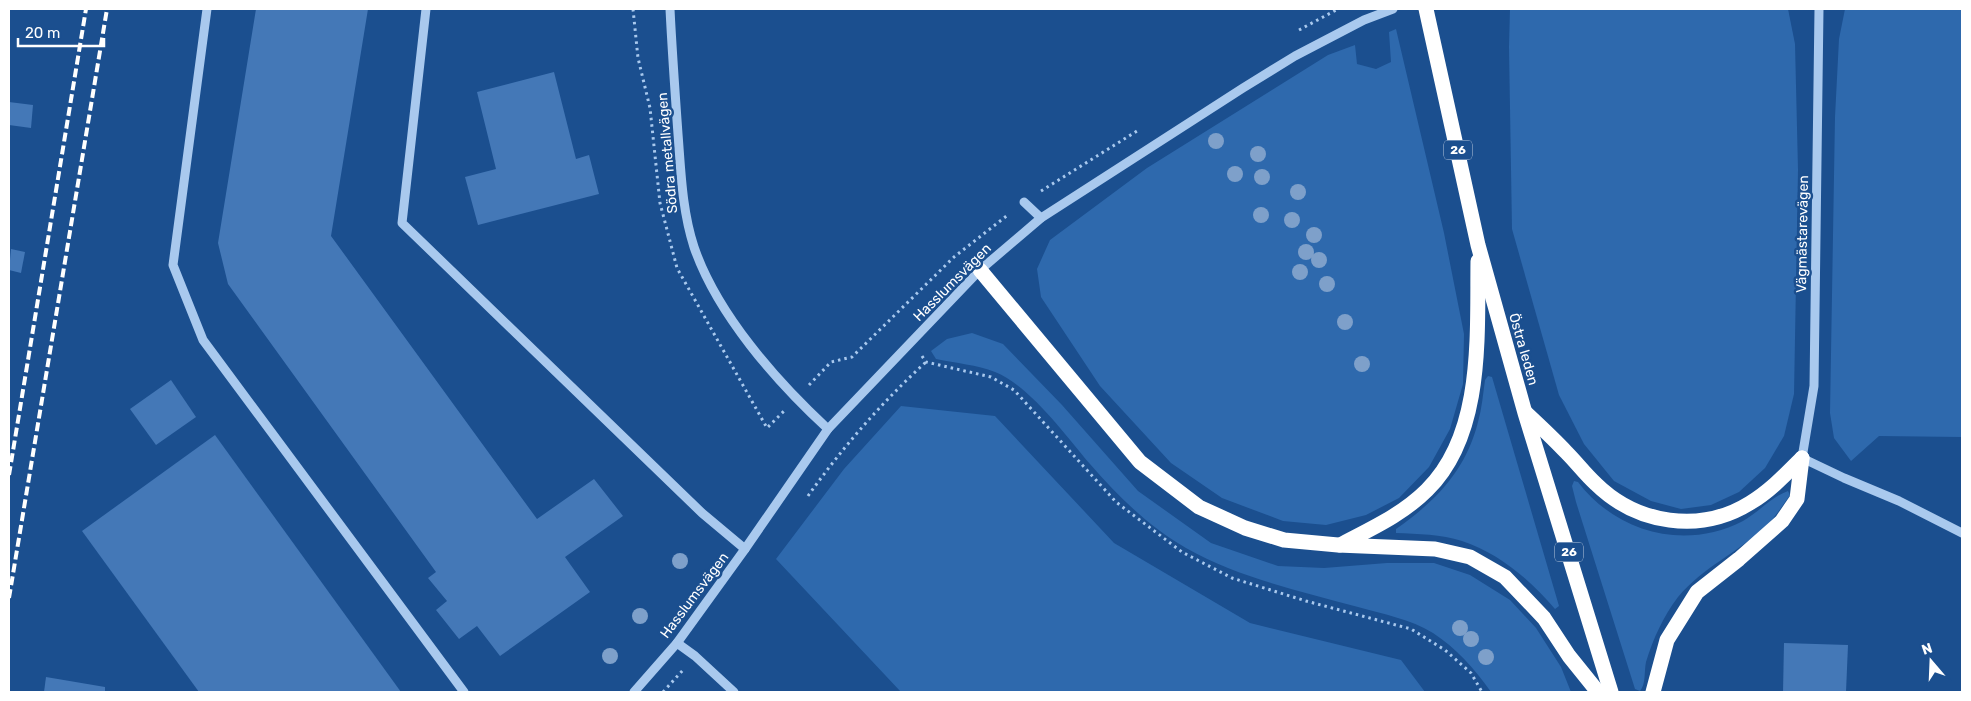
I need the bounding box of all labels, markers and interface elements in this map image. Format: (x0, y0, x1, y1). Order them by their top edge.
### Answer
scale bar (18, 15, 104, 47)
text: 20 m (25, 24, 60, 42)
street label: Södra metallvägen (654, 92, 681, 214)
road number: 26 (1444, 140, 1472, 160)
street label: Vägmästarevägen (1793, 175, 1812, 293)
street label: Hasslumsvägen (910, 240, 995, 325)
street label: Östra leden (1505, 311, 1542, 387)
road number: 26 (1555, 542, 1583, 562)
street label: Hasslumsvägen (657, 549, 732, 642)
north arrow (1906, 636, 1956, 686)
text: N (1919, 640, 1934, 659)

